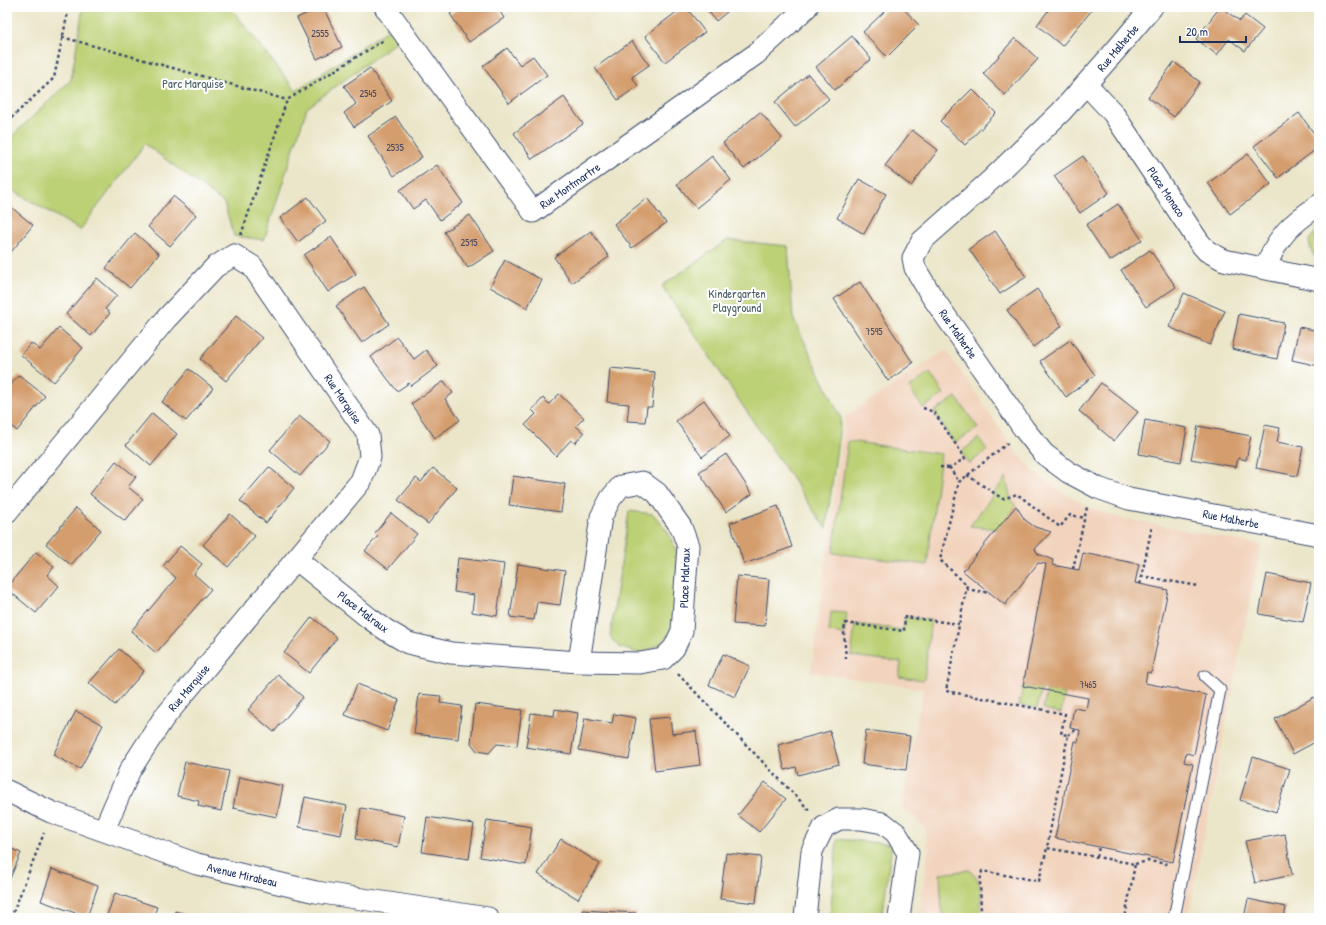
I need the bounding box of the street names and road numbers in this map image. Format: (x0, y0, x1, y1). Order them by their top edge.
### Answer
street label: Rue Malherbe (1093, 20, 1143, 75)
street label: Rue Montmartre (536, 158, 604, 213)
street label: Place Monaco (1143, 163, 1190, 220)
street label: Rue Malherbe (935, 305, 982, 362)
street label: Rue Marquise (321, 370, 366, 427)
street label: Rue Malherbe (1202, 505, 1261, 532)
street label: Place Malraux (675, 548, 694, 608)
street label: Place Malraux (334, 587, 393, 637)
street label: Rue Marquise (164, 660, 213, 715)
street label: Avenue Mirabeau (205, 858, 279, 891)

